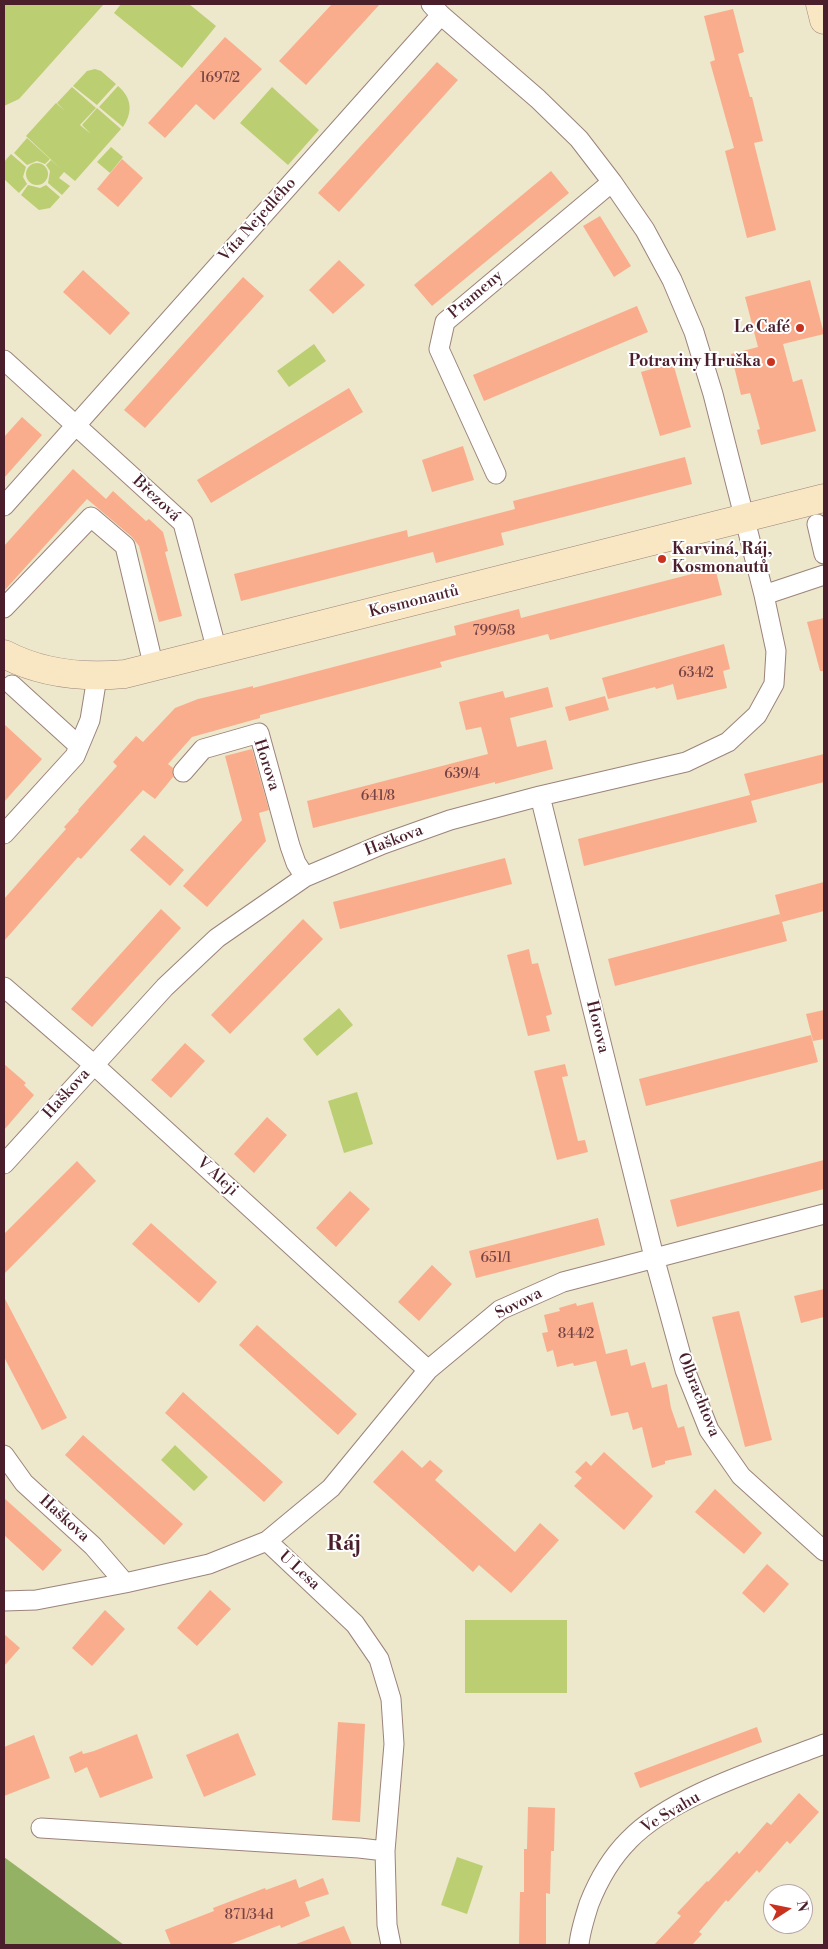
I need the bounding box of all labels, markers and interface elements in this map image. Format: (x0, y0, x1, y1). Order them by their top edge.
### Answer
house number: 1697/2 (200, 71, 240, 87)
street label: Víta Nejedlého (215, 174, 301, 266)
street label: Prameny (445, 267, 507, 323)
place label: Le Café (734, 318, 790, 338)
marker: Le Café (794, 322, 806, 334)
place label: Potraviny Hruška (629, 352, 761, 372)
marker: Potraviny Hruška (765, 356, 777, 368)
street label: Březová (128, 472, 184, 526)
place label: Karviná, Ráj, Kosmonautů (672, 540, 772, 578)
marker: Karviná, Ráj, Kosmonautů (656, 553, 668, 565)
street label: Kosmonautů (367, 582, 461, 622)
house number: 799/58 (473, 624, 515, 640)
house number: 634/2 (678, 666, 714, 682)
street label: Horova (249, 737, 283, 793)
house number: 639/4 (444, 767, 480, 783)
house number: 641/8 (361, 789, 395, 805)
street label: Haškova (362, 821, 426, 861)
street label: Horova (581, 999, 613, 1055)
street label: Haškova (40, 1065, 94, 1123)
street label: V Aleji (192, 1153, 242, 1201)
house number: 651/1 (481, 1251, 511, 1267)
street label: Sovova (492, 1284, 546, 1324)
house number: 844/2 (558, 1327, 594, 1343)
street label: Olbrachtova (672, 1350, 724, 1440)
street label: Haškova (35, 1492, 93, 1546)
district label: Ráj (327, 1532, 361, 1558)
street label: U Lesa (274, 1548, 324, 1594)
street label: Ve Svahu (638, 1788, 704, 1838)
north arrow (763, 1884, 813, 1934)
text: N (792, 1899, 812, 1913)
house number: 871/34d (225, 1908, 273, 1924)

